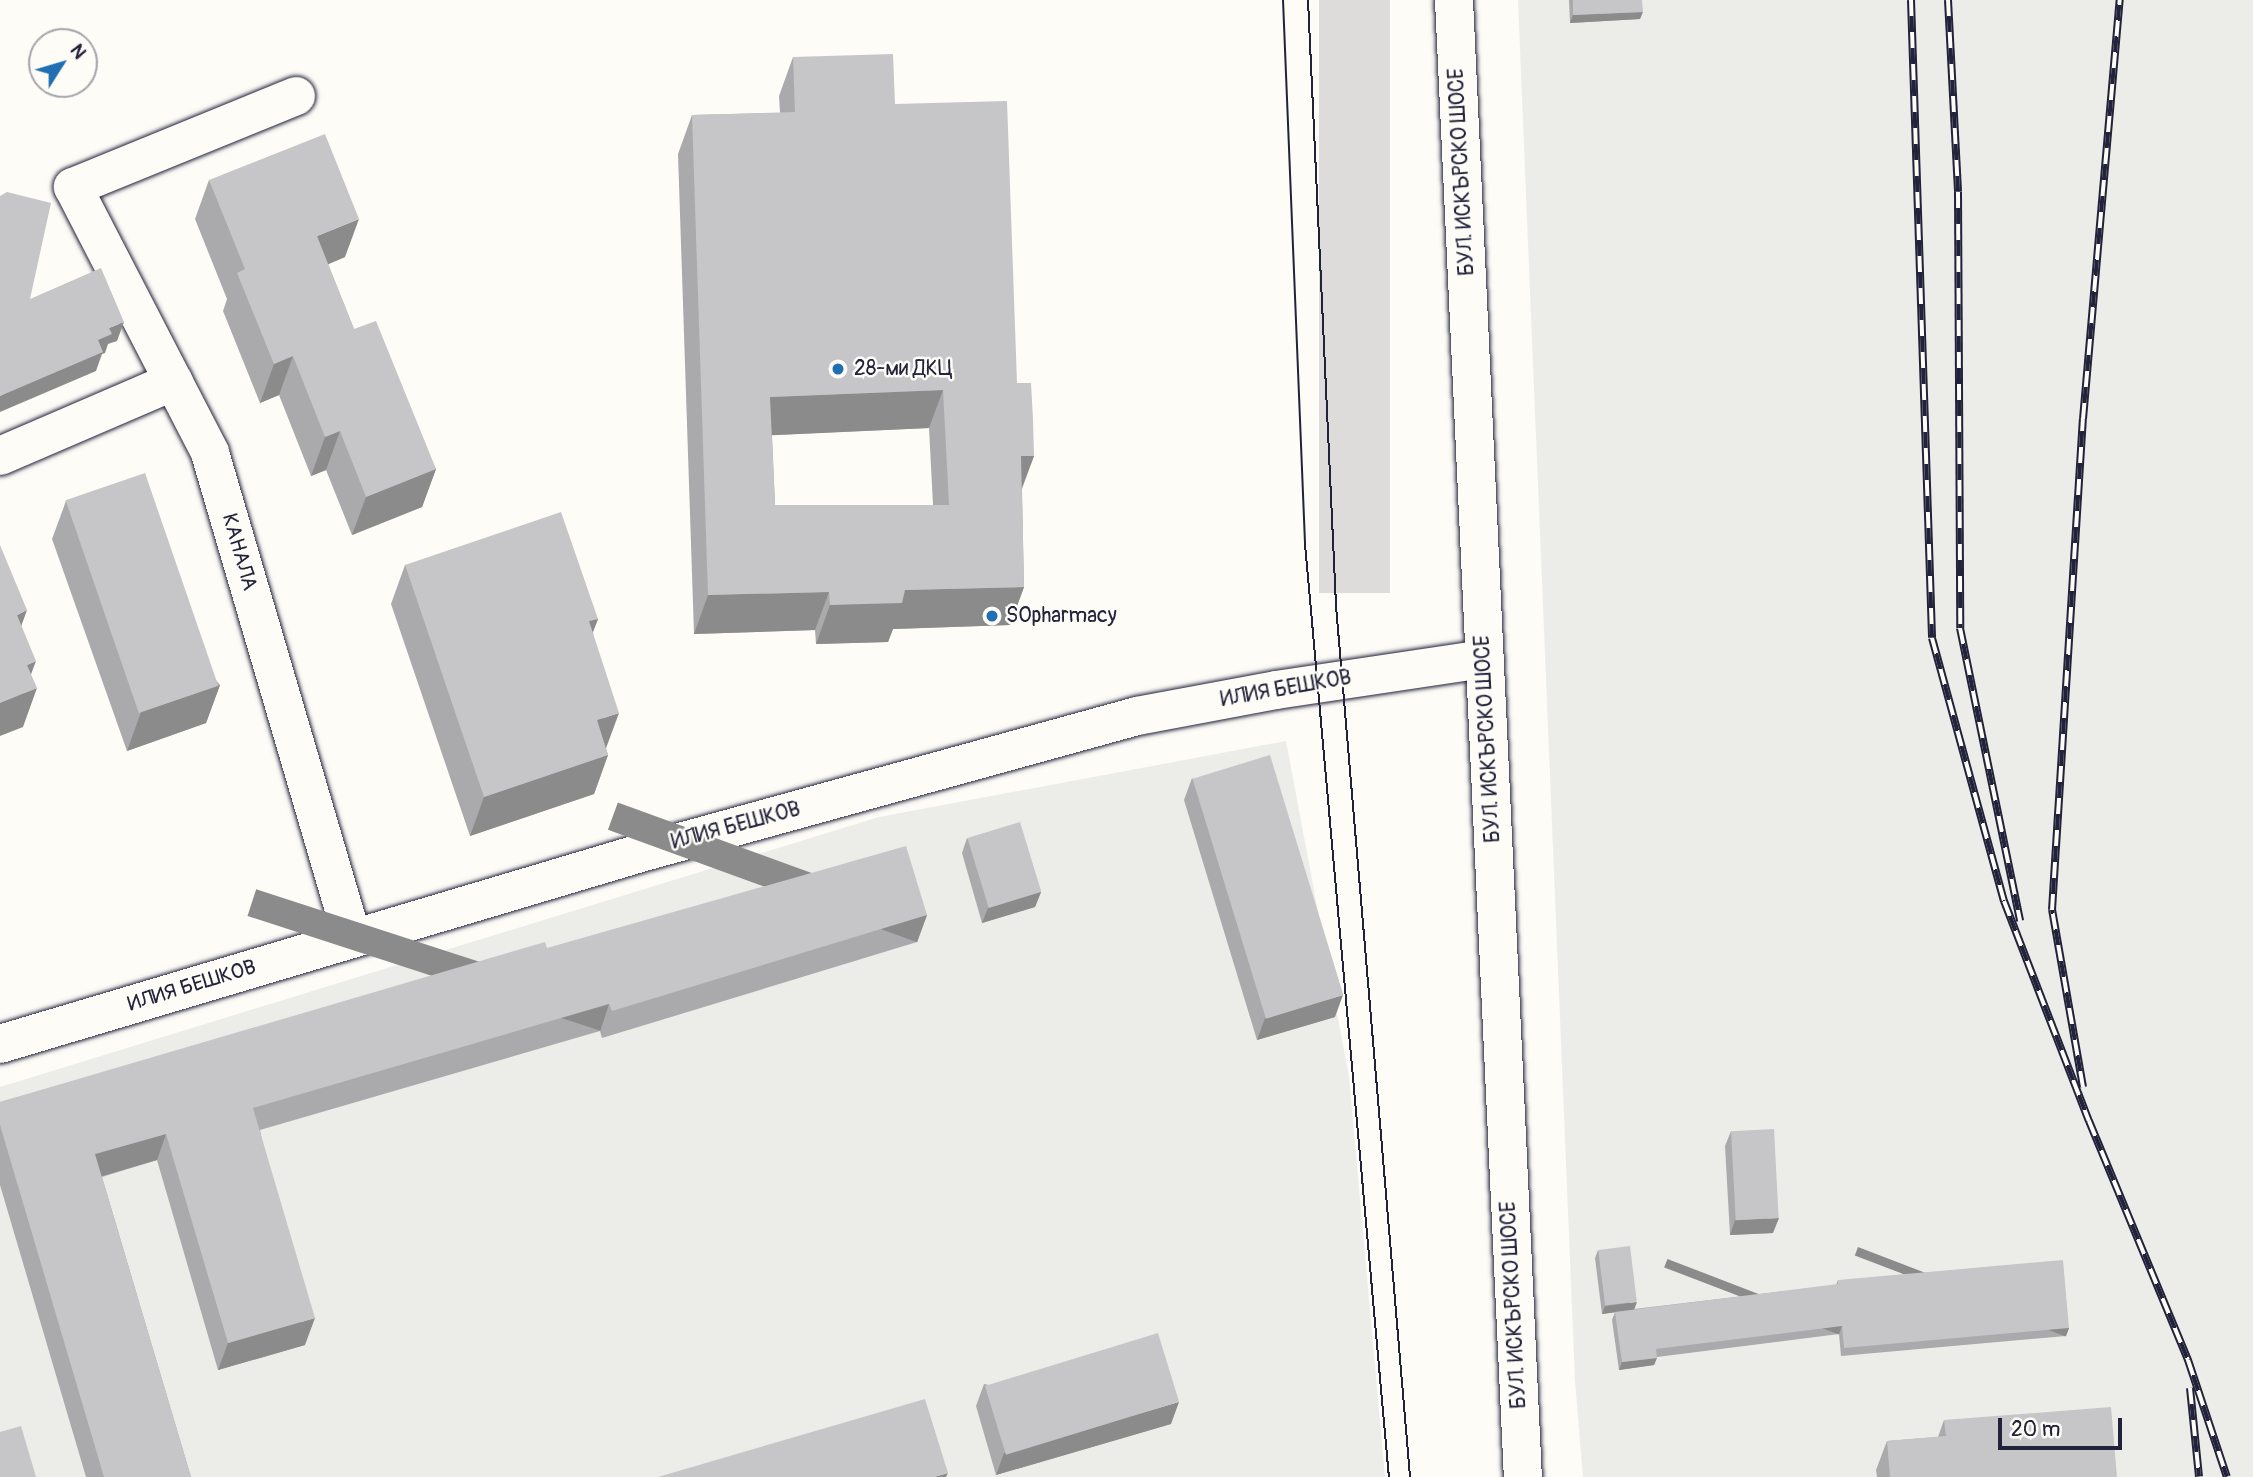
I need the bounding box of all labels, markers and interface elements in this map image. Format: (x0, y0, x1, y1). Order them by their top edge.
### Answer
north arrow (28, 28, 98, 98)
text: N (65, 39, 92, 64)
street label: БУЛ. ИСКЪРСКО ШОСЕ (1444, 67, 1480, 277)
place label: 28-ми ДКЦ (854, 356, 953, 382)
marker: 28-ми ДКЦ (828, 359, 848, 379)
street label: КАНАЛА (216, 511, 262, 593)
place label: SOpharmacy (1006, 603, 1117, 629)
marker: SOpharmacy (984, 608, 1000, 624)
street label: БУЛ. ИСКЪРСКО ШОСЕ (1470, 634, 1506, 844)
street label: ИЛИЯ БЕШКОВ (1219, 665, 1353, 713)
street label: ИЛИЯ БЕШКОВ (669, 797, 803, 855)
street label: ИЛИЯ БЕШКОВ (125, 955, 259, 1017)
street label: БУЛ. ИСКЪРСКО ШОСЕ (1496, 1200, 1532, 1410)
scale bar (2001, 1404, 2125, 1448)
text: 20 m (2011, 1416, 2060, 1443)

